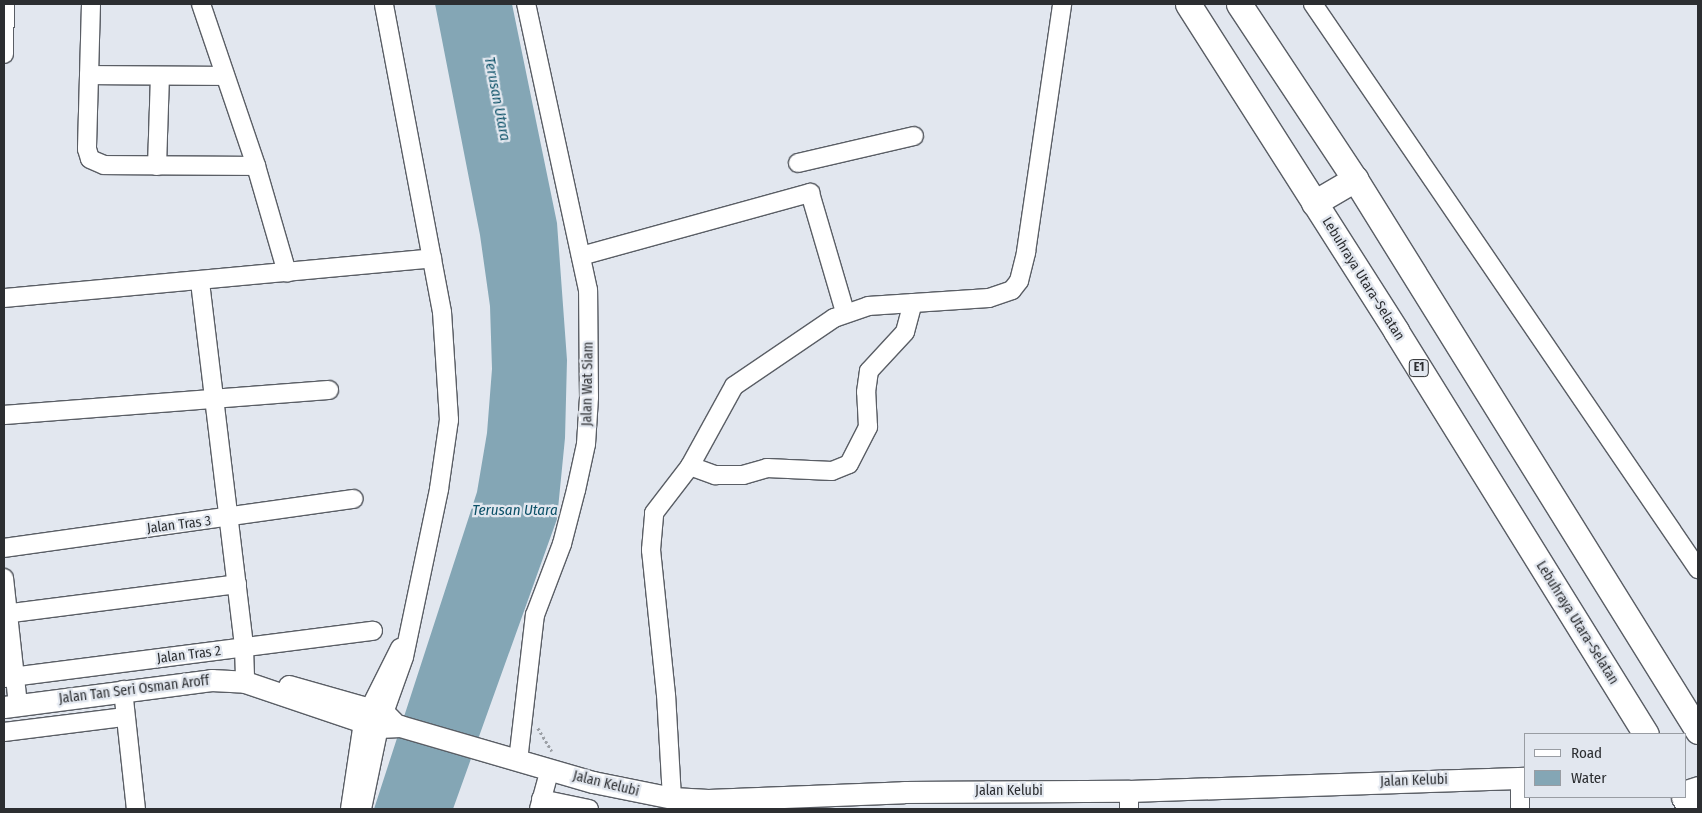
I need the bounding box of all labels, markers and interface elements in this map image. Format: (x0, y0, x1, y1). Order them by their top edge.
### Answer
water label: Terusan Utara (480, 55, 514, 143)
street label: Lebuhraya Utara–Selatan (1318, 214, 1408, 344)
street label: Jalan Wat Siam (579, 342, 597, 426)
road number: E1 (1408, 358, 1430, 378)
water label: Terusan Utara (472, 502, 558, 520)
street label: Jalan Tras 3 (146, 513, 212, 537)
street label: Lebuhraya Utara–Selatan (1532, 558, 1622, 688)
street label: Jalan Tras 2 (156, 643, 222, 667)
street label: Jalan Tan Seri Osman Aroff (58, 672, 210, 708)
legend (1524, 733, 1687, 798)
text: Road (1571, 744, 1602, 762)
street label: Jalan Kelubi (571, 768, 641, 800)
text: Water (1571, 769, 1606, 787)
street label: Jalan Kelubi (1380, 771, 1448, 791)
street label: Jalan Kelubi (975, 783, 1043, 799)

